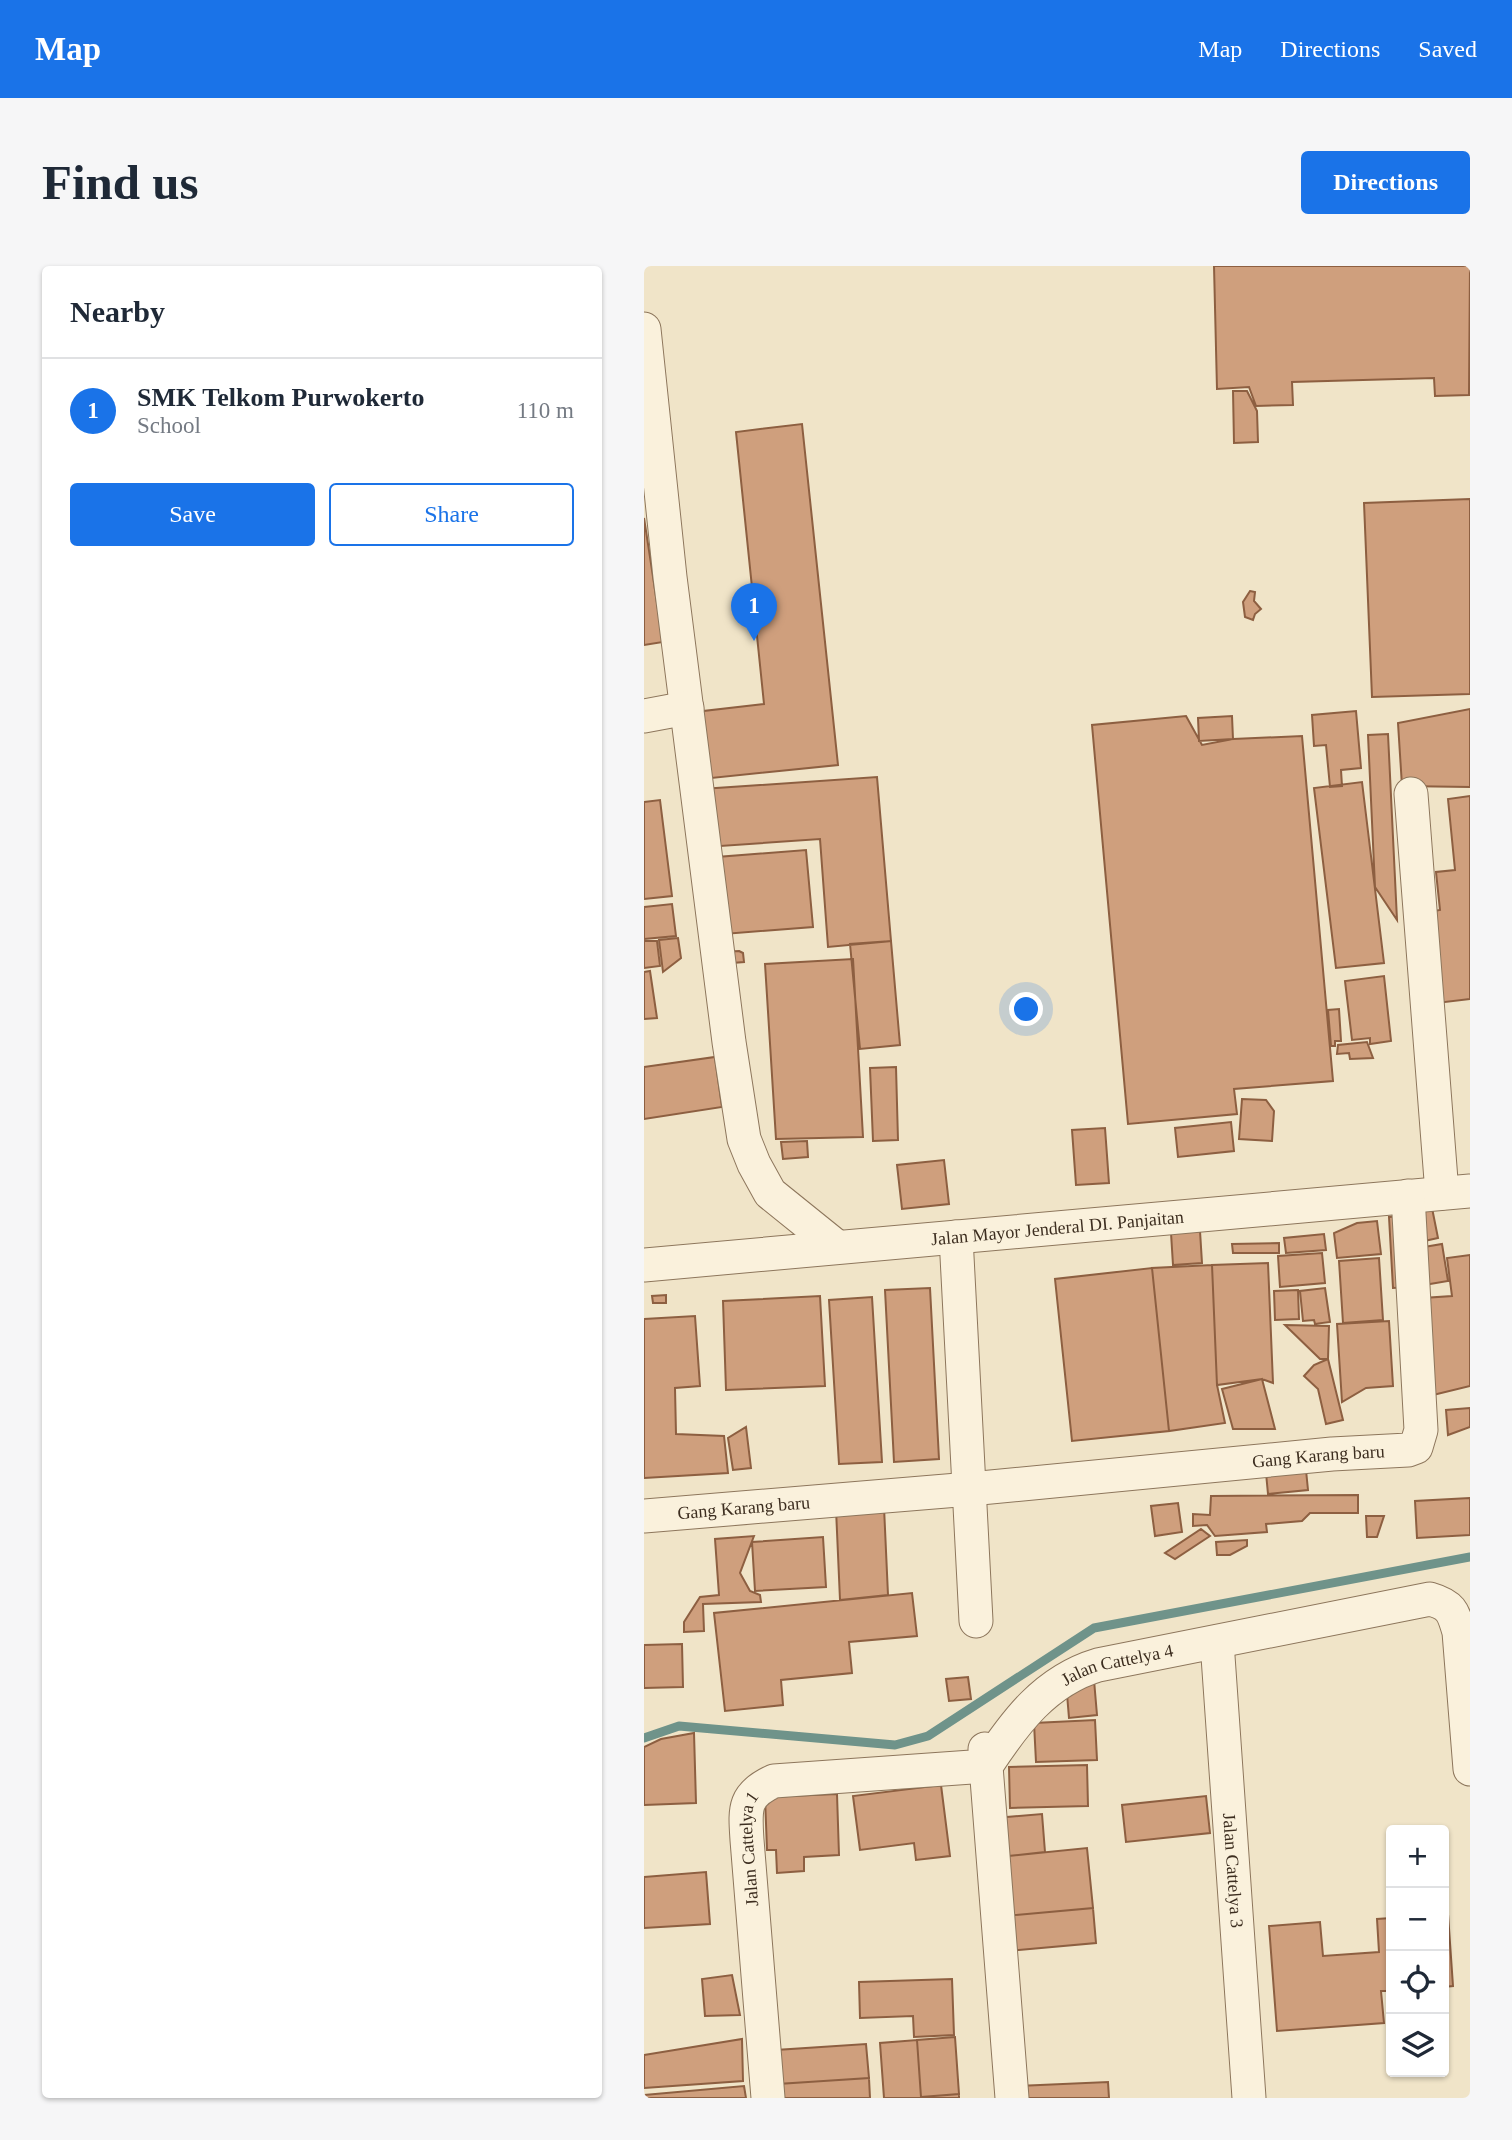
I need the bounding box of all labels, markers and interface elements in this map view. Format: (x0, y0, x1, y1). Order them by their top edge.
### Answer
text: Map (35, 31, 101, 67)
text: Map (1198, 36, 1242, 62)
text: Directions (1280, 36, 1380, 62)
text: Saved (1418, 36, 1477, 62)
button: Directions (1301, 151, 1470, 214)
text: Find us (42, 155, 199, 210)
text: Nearby (70, 295, 165, 328)
text: SMK Telkom Purwokerto (137, 383, 424, 412)
text: 1 (87, 398, 99, 423)
text: 110 m (517, 398, 574, 423)
text: School (137, 413, 201, 438)
button: Save (70, 483, 315, 546)
button: Share (329, 483, 574, 546)
pin: 1 (731, 583, 777, 641)
your location (1009, 992, 1043, 1026)
street label: Jalan Mayor Jenderal DI. Panjaitan (930, 1207, 1185, 1249)
street label: Gang Karang baru (1251, 1441, 1385, 1472)
street label: Gang Karang baru (677, 1492, 811, 1523)
street label: Jalan Cattelya 4 (1058, 1640, 1175, 1690)
street label: Jalan Cattelya 1 (736, 1788, 763, 1907)
street label: Jalan Cattelya 3 (1219, 1812, 1247, 1929)
map controls (1386, 1825, 1449, 2077)
button: + (1386, 1825, 1449, 1888)
button: − (1386, 1888, 1449, 1951)
button: locate (1386, 1951, 1449, 2014)
button: layers (1386, 2014, 1449, 2077)

